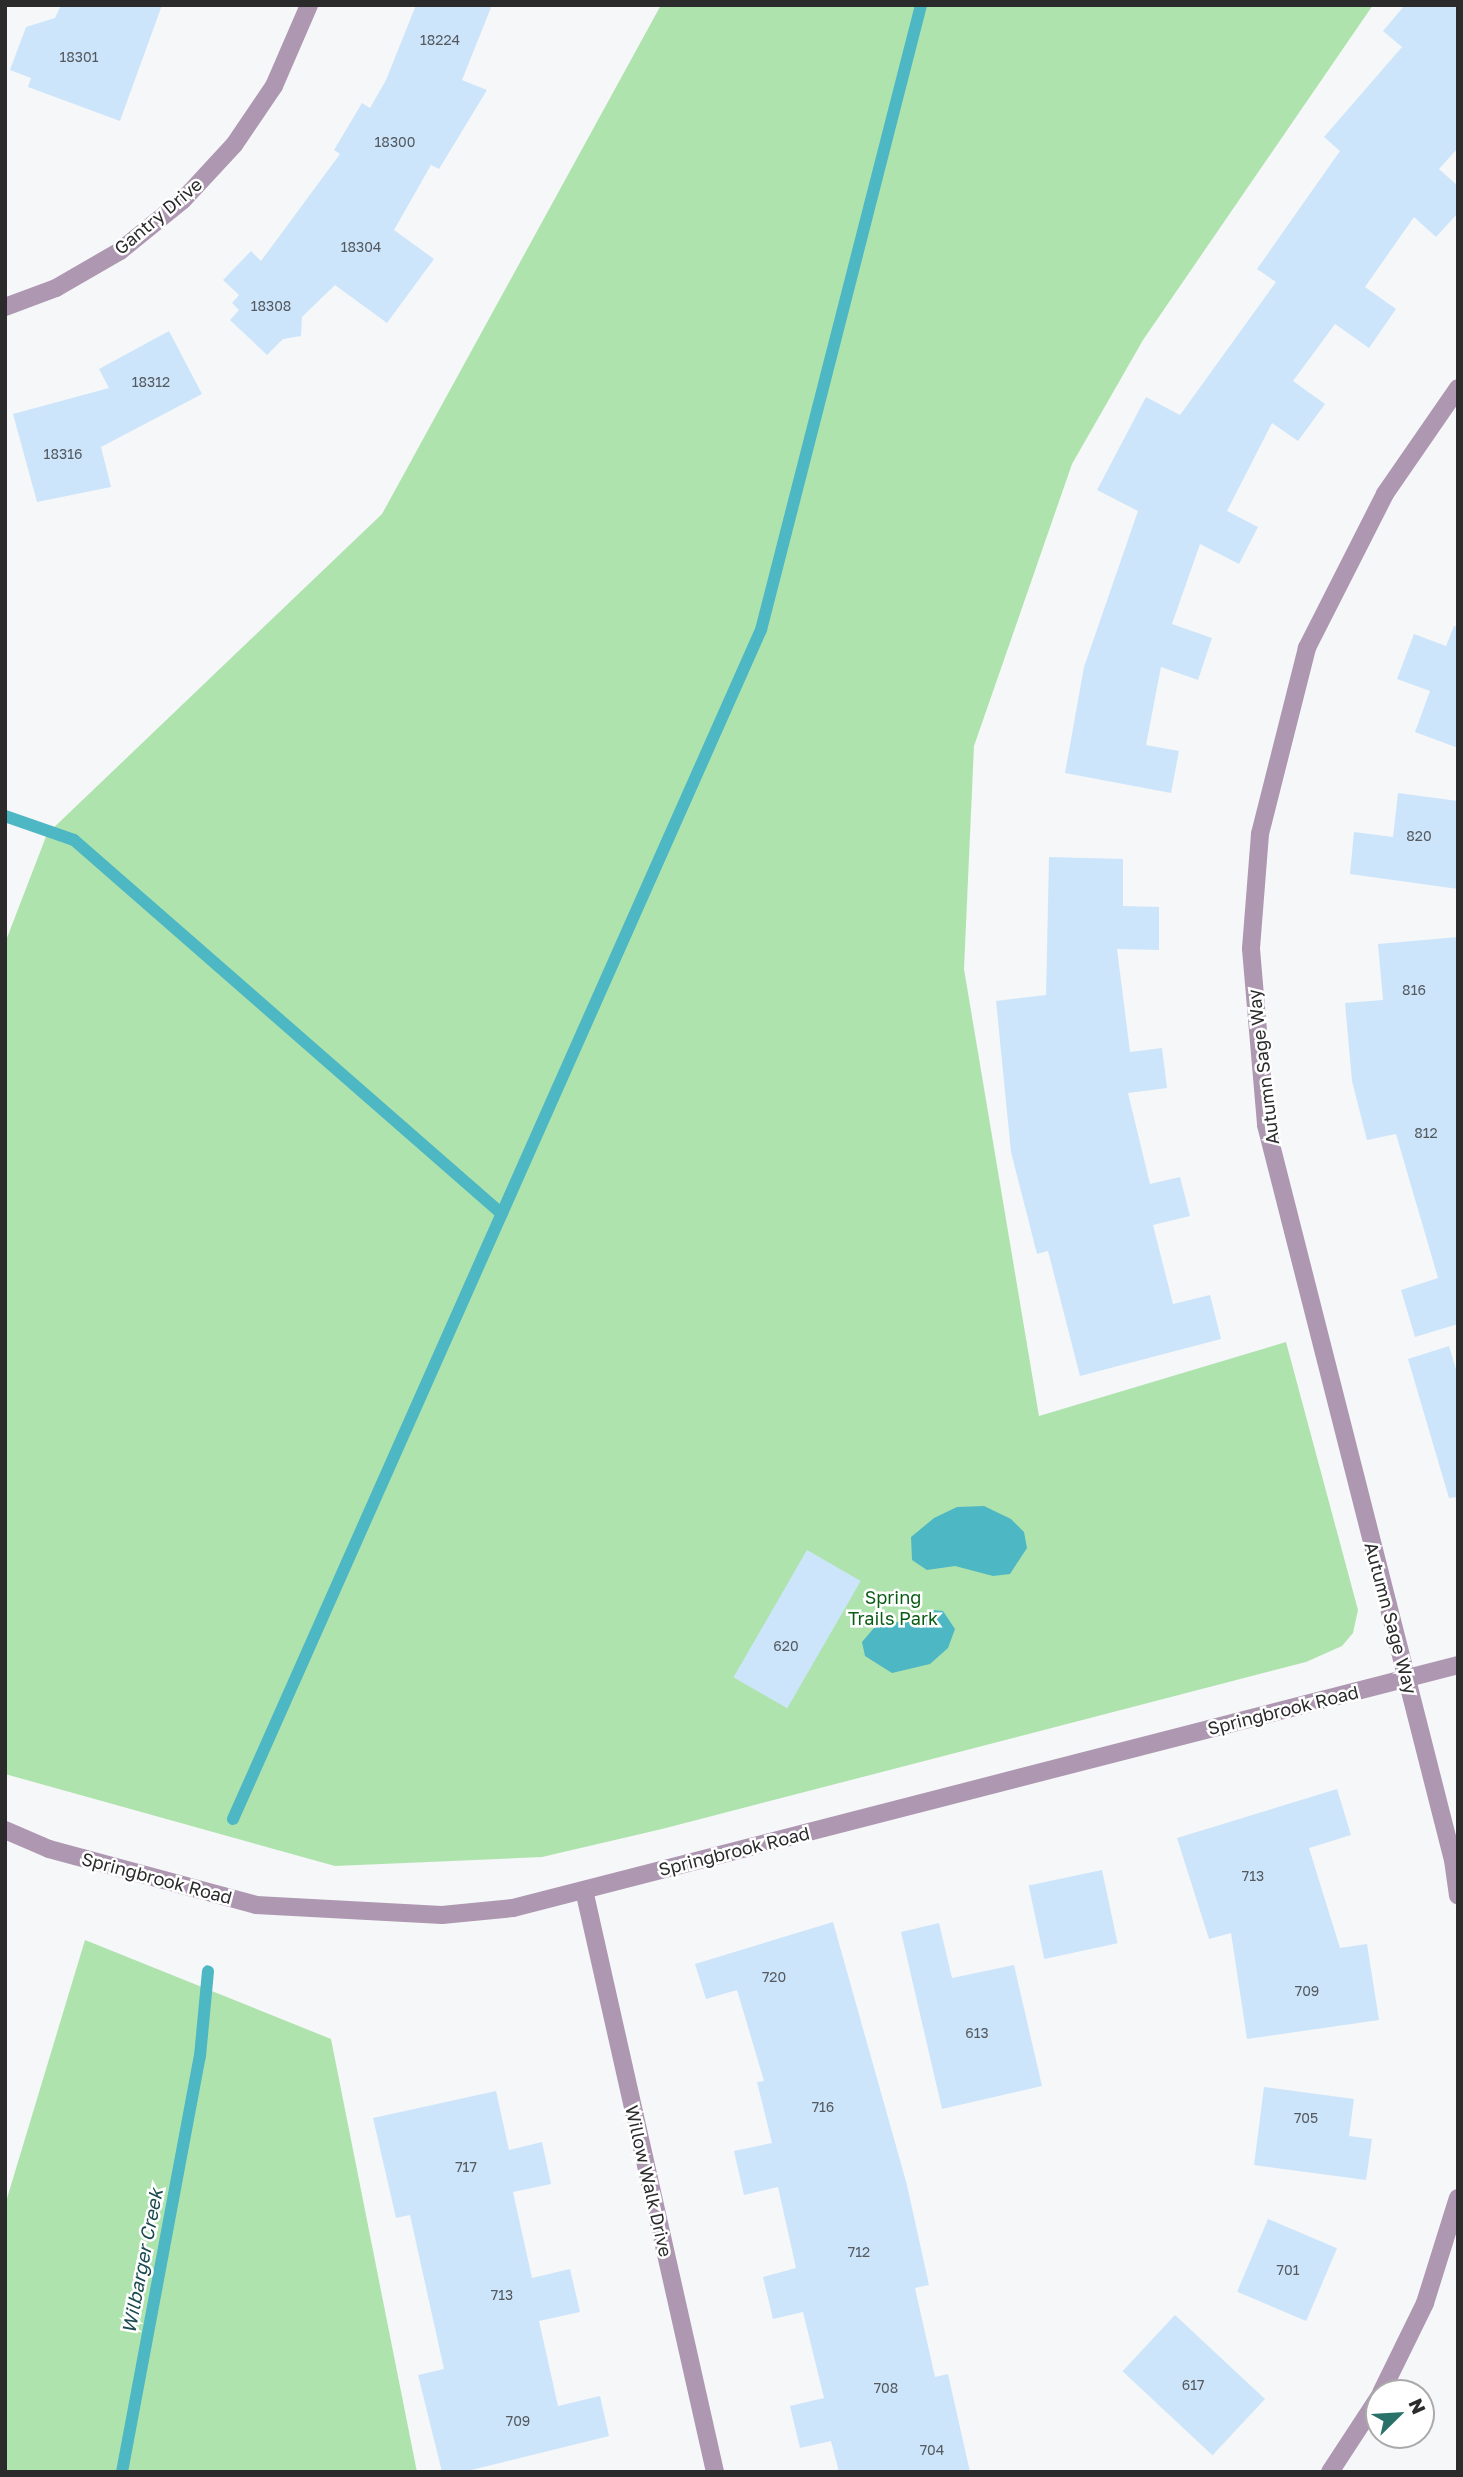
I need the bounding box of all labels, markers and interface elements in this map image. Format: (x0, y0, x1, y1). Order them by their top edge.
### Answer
house number: 18224 (420, 32, 460, 48)
house number: 18301 (60, 49, 98, 65)
house number: 18300 (375, 134, 415, 150)
street label: Gantry Drive (110, 173, 206, 259)
house number: 18304 (341, 239, 381, 255)
house number: 18308 (251, 298, 291, 314)
house number: 18312 (132, 374, 170, 390)
house number: 18316 (44, 446, 82, 462)
house number: 820 (1406, 828, 1432, 844)
house number: 816 (1402, 982, 1426, 998)
street label: Autumn Sage Way (1243, 988, 1283, 1146)
house number: 812 (1414, 1125, 1438, 1141)
street label: Autumn Sage Way (1360, 1540, 1422, 1696)
park label: Spring Trails Park (848, 1587, 938, 1630)
house number: 620 (773, 1638, 799, 1654)
street label: Springbrook Road (1205, 1681, 1361, 1739)
street label: Springbrook Road (656, 1822, 812, 1880)
street label: Springbrook Road (79, 1848, 235, 1908)
house number: 713 (1242, 1868, 1264, 1884)
house number: 720 (762, 1969, 786, 1985)
house number: 709 (1295, 1983, 1319, 1999)
house number: 613 (965, 2025, 989, 2041)
house number: 716 (812, 2099, 834, 2115)
street label: Willow Walk Drive (621, 2103, 677, 2259)
house number: 705 (1294, 2110, 1318, 2126)
house number: 717 (455, 2159, 477, 2175)
water label: Wilbarger Creek (117, 2187, 167, 2335)
house number: 712 (848, 2244, 870, 2260)
house number: 701 (1277, 2262, 1299, 2278)
house number: 713 (491, 2287, 513, 2303)
house number: 617 (1182, 2377, 1204, 2393)
north arrow (1365, 2379, 1435, 2449)
house number: 708 (874, 2380, 898, 2396)
text: N (1404, 2395, 1431, 2417)
house number: 709 (506, 2413, 530, 2429)
house number: 704 (920, 2442, 944, 2458)

